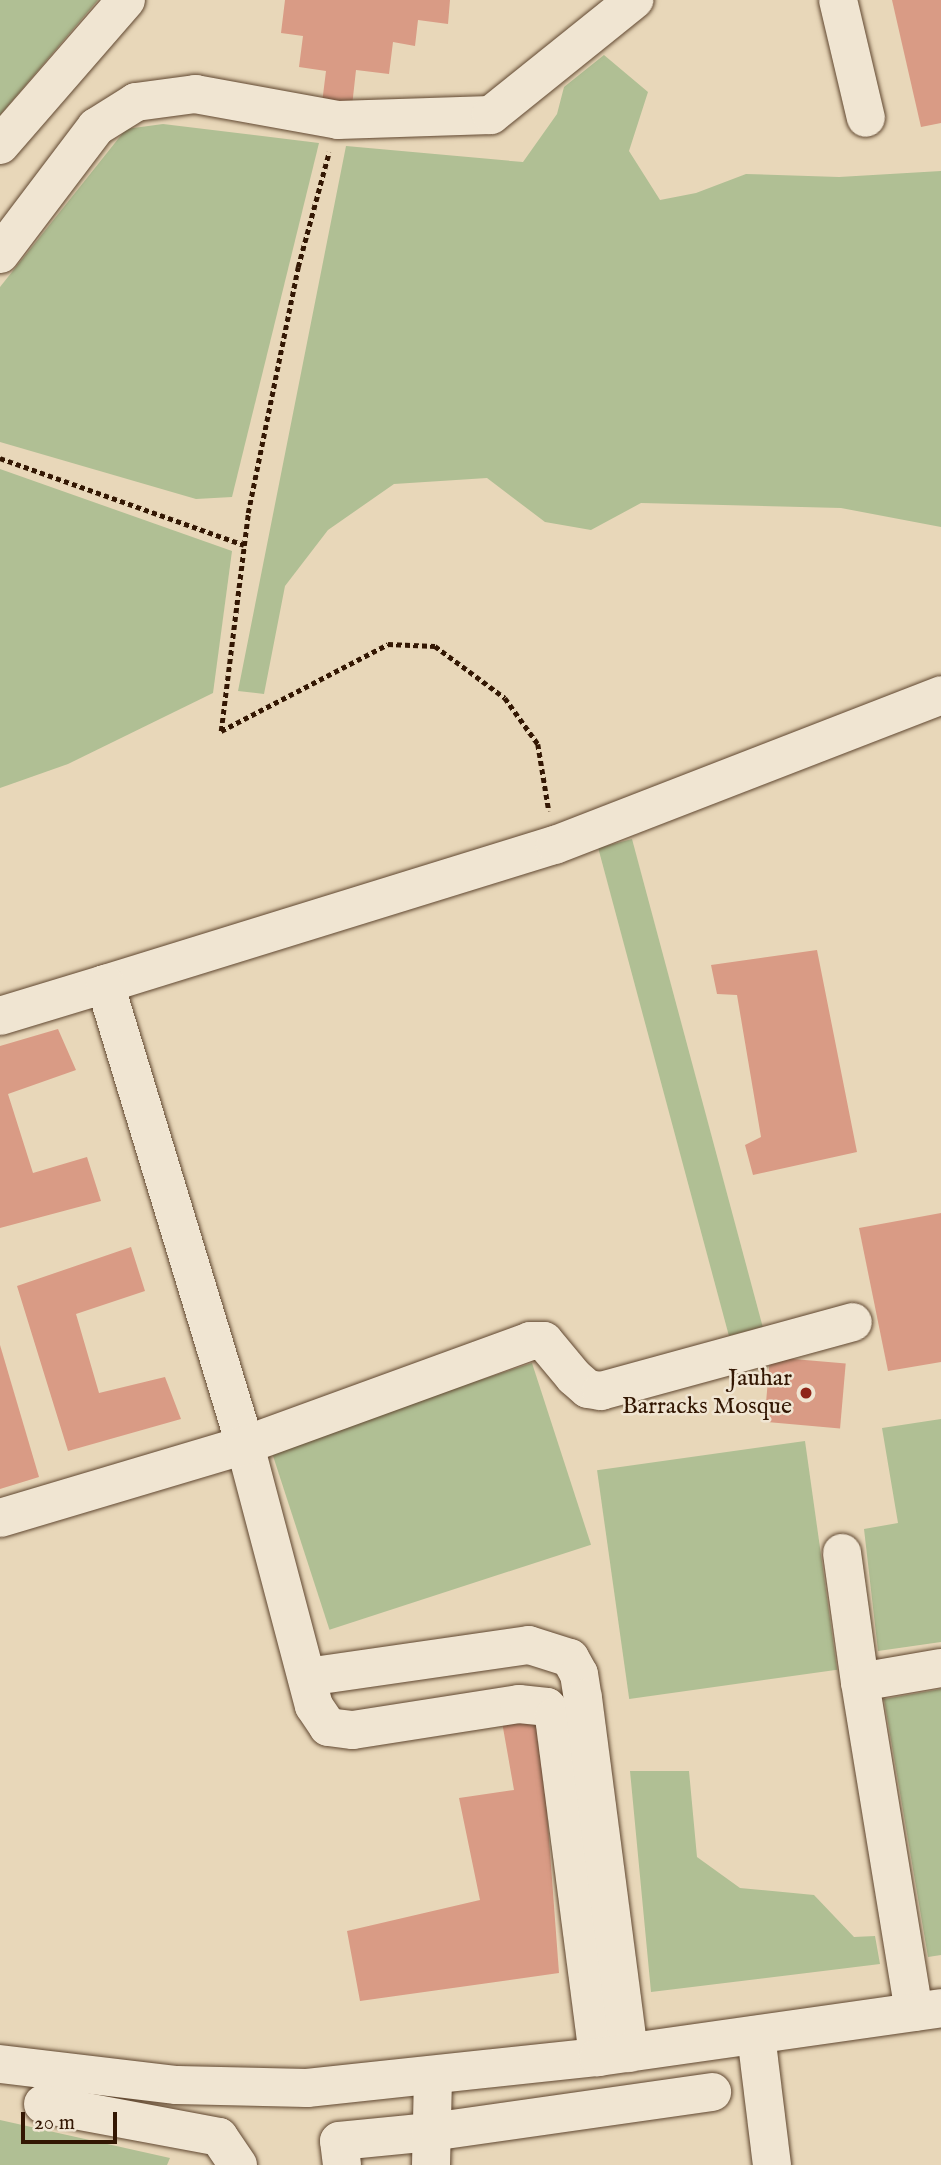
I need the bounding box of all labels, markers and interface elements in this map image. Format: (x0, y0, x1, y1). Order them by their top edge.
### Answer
place label: Jauhar Barracks Mosque (622, 1365, 792, 1421)
marker: Jauhar Barracks Mosque (798, 1385, 814, 1401)
scale bar (24, 2098, 121, 2142)
text: 20 m (34, 2110, 75, 2137)

